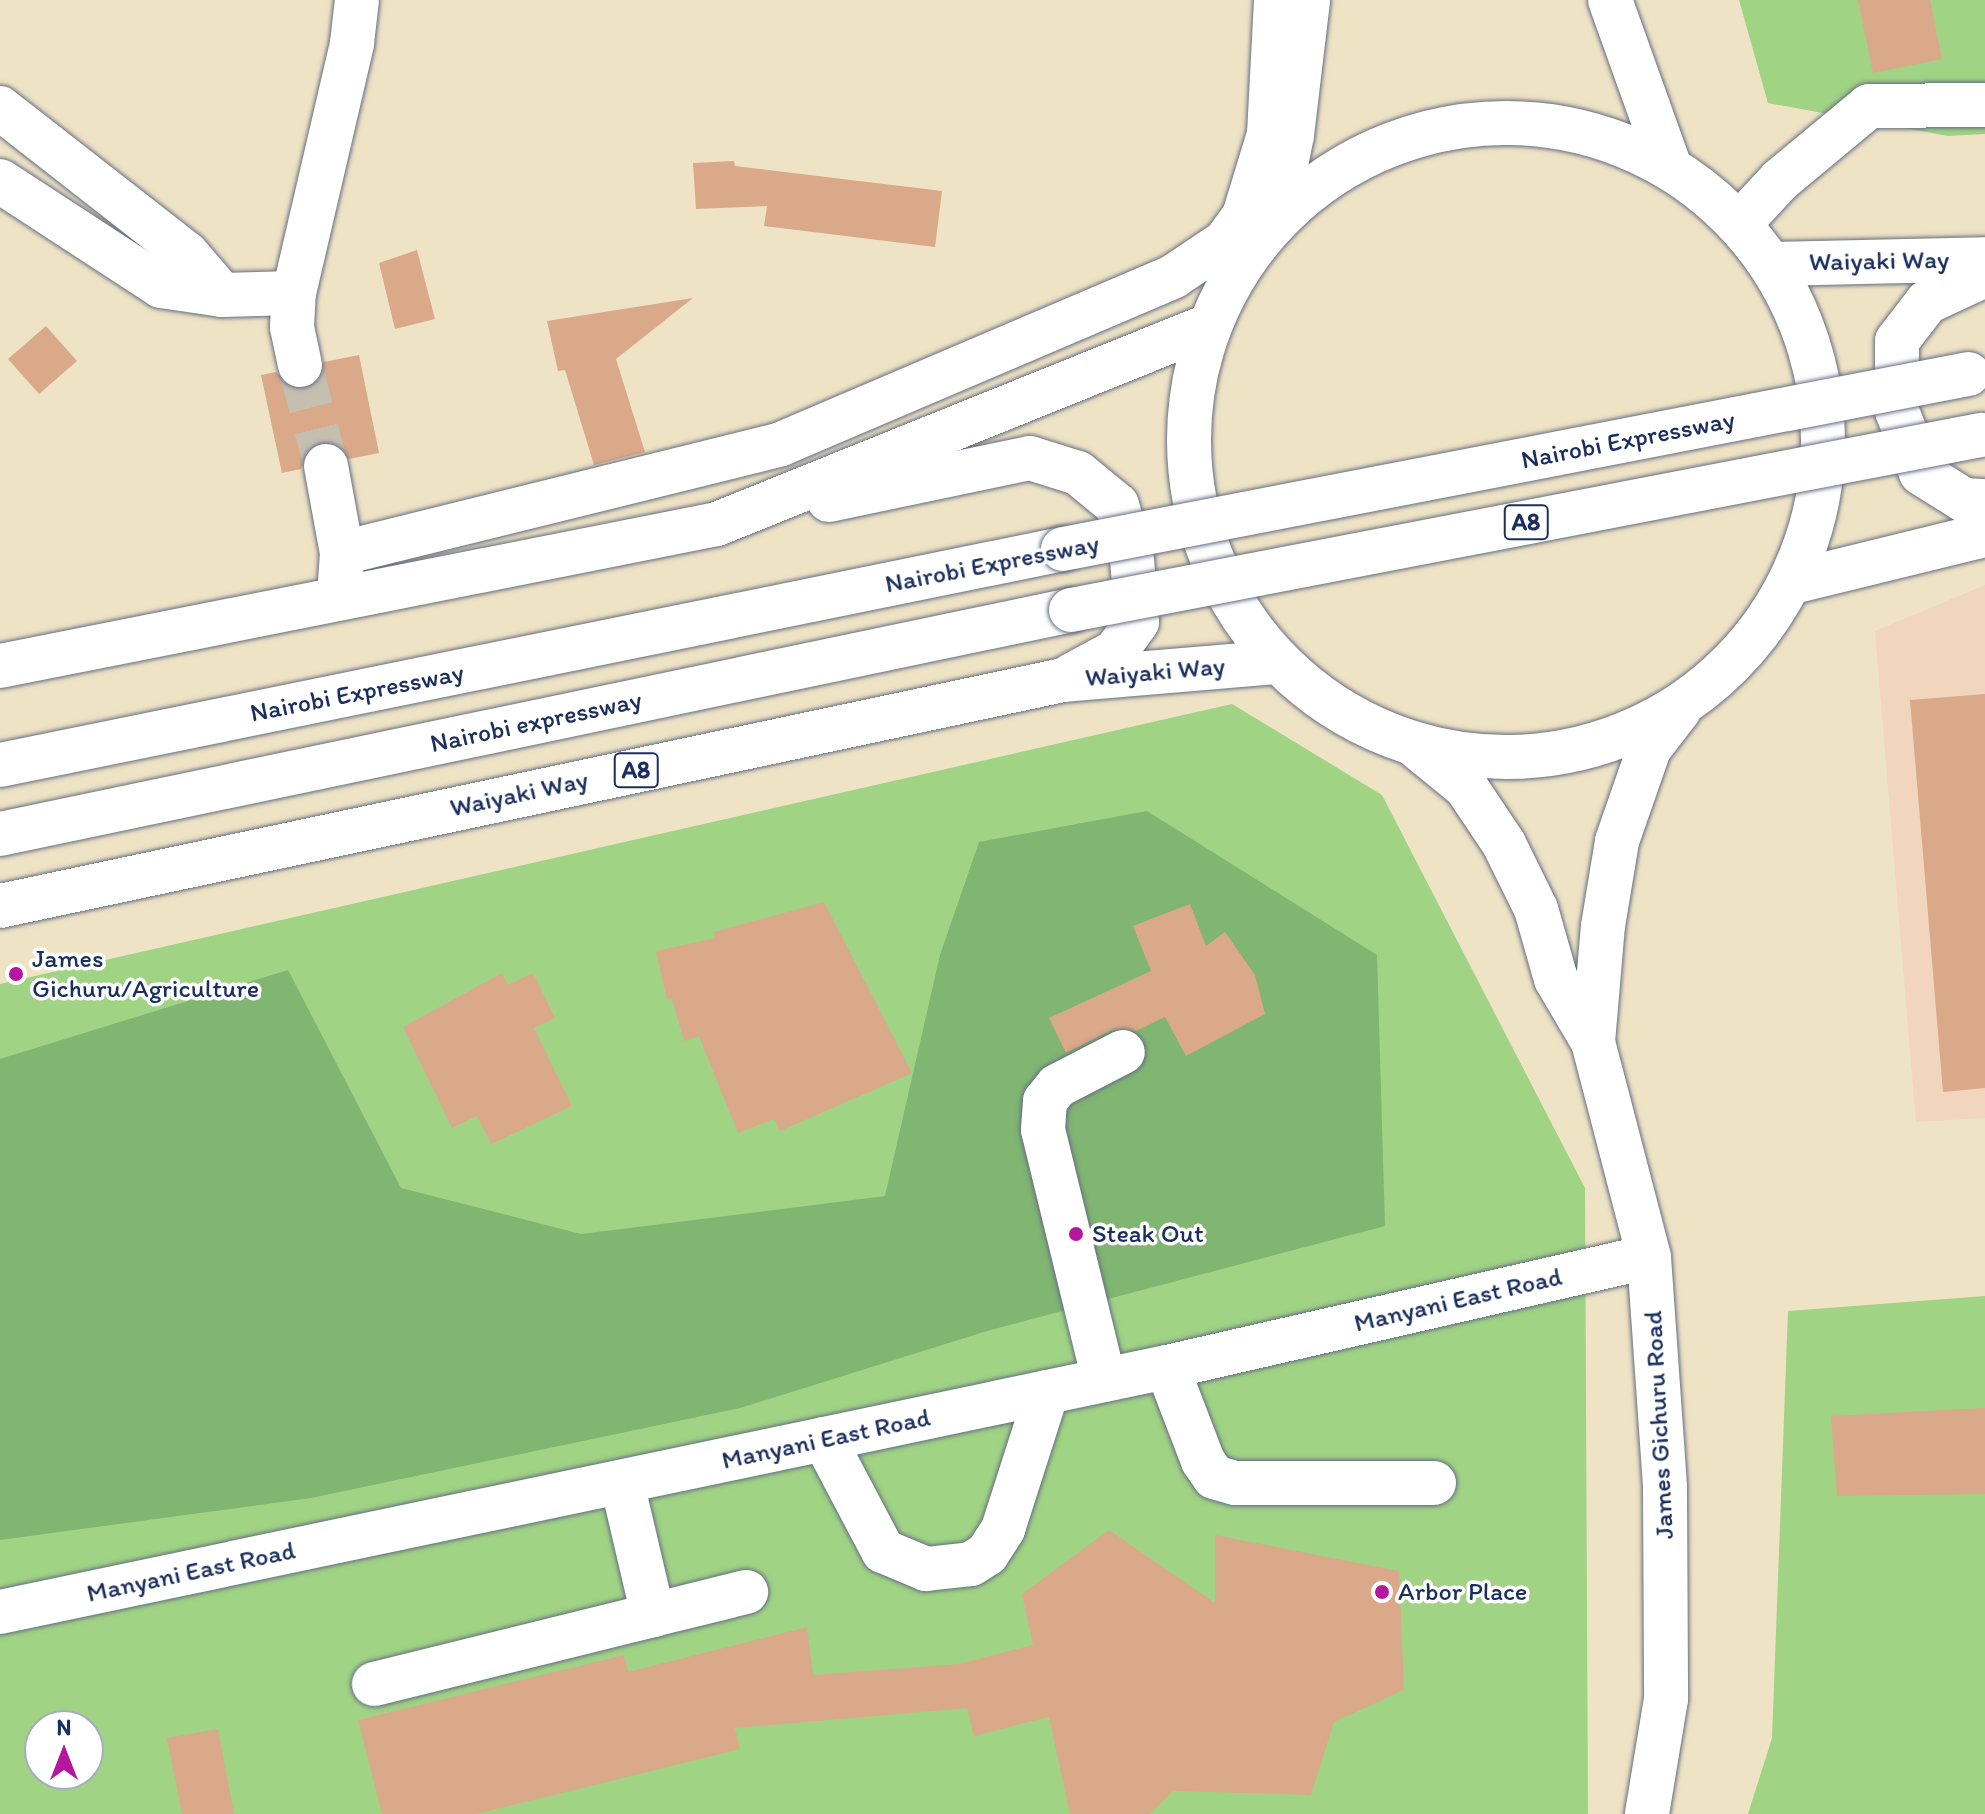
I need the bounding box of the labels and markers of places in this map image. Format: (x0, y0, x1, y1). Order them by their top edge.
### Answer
place label: James Gichuru/Agriculture (32, 943, 259, 1004)
marker: James Gichuru/Agriculture (7, 965, 25, 983)
place label: Steak Out (1092, 1218, 1204, 1250)
marker: Steak Out (1067, 1225, 1085, 1243)
place label: Arbor Place (1398, 1576, 1528, 1608)
marker: Arbor Place (1373, 1583, 1391, 1601)

